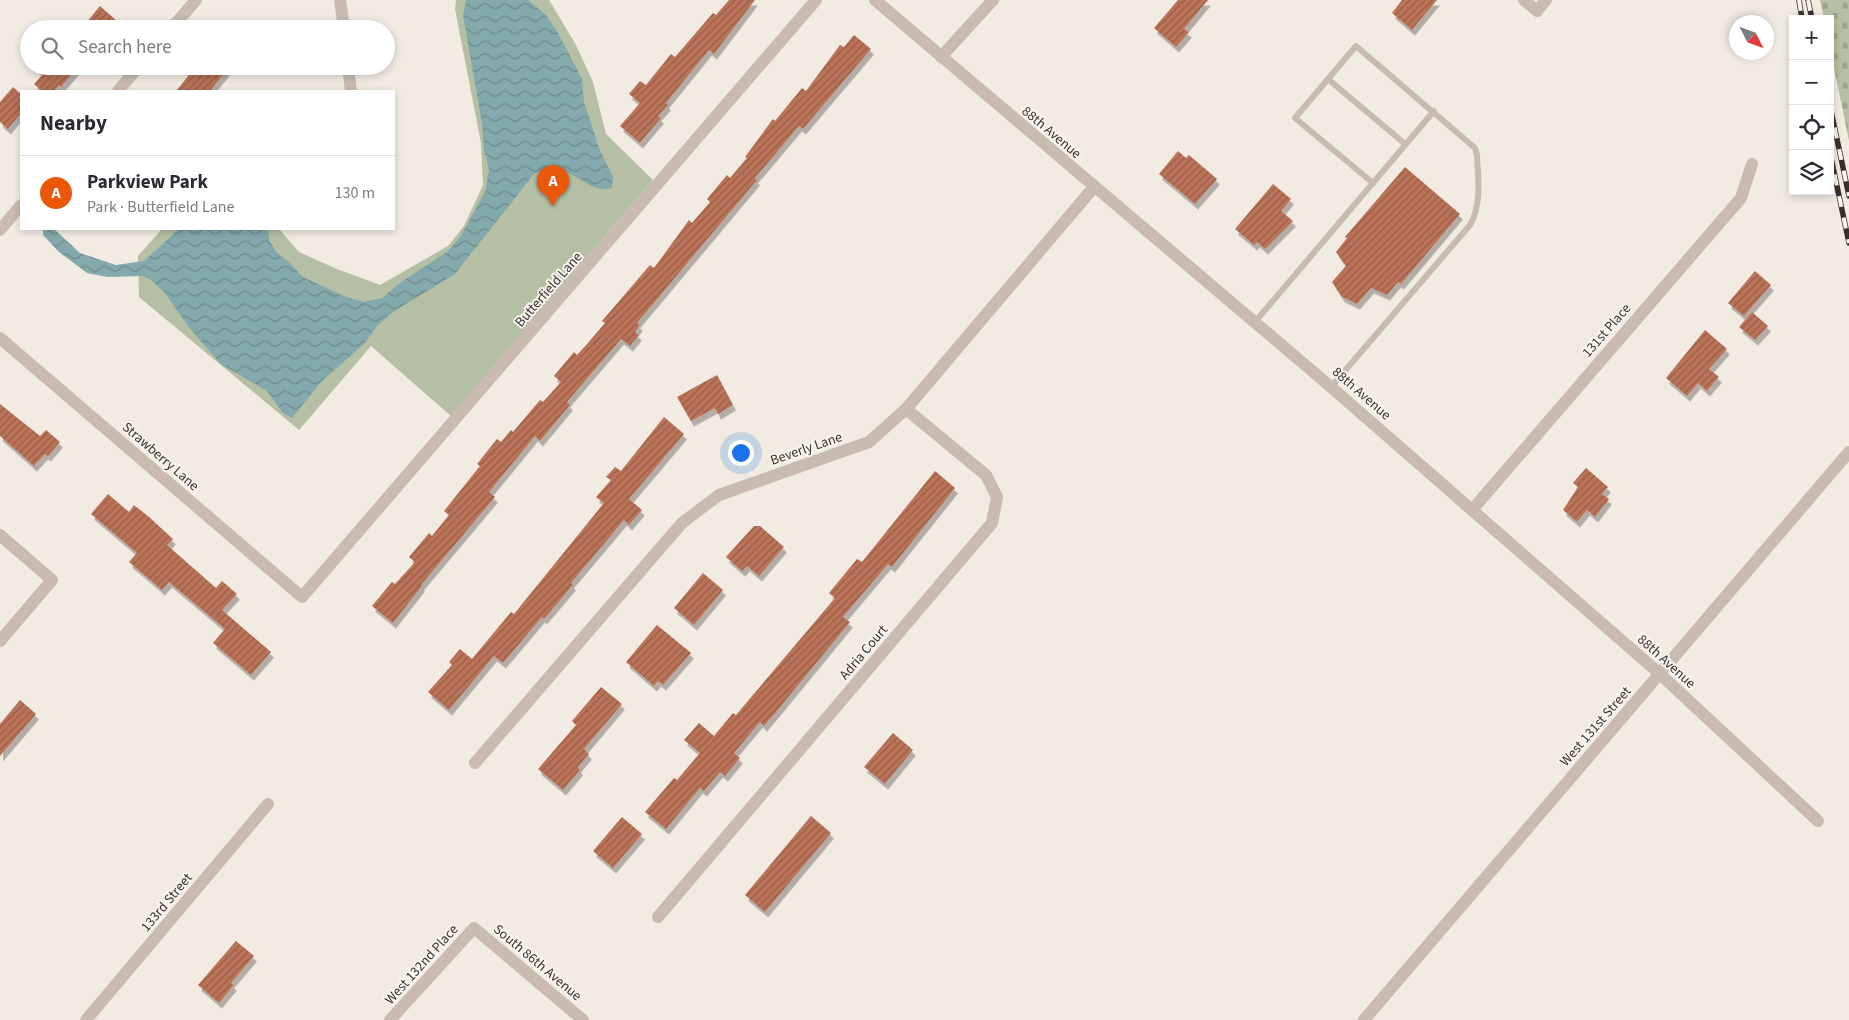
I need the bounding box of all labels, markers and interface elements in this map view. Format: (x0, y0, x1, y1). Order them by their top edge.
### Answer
north arrow (1729, 15, 1774, 60)
map controls (1789, 15, 1834, 195)
button: + (1789, 15, 1834, 60)
search box (20, 20, 395, 75)
icon: search (38, 34, 66, 62)
text: Search here (78, 34, 172, 61)
button: − (1789, 60, 1834, 105)
street label: 88th Avenue (1017, 102, 1085, 164)
button: locate (1789, 105, 1834, 150)
text: Nearby (40, 108, 107, 138)
button: layers (1789, 150, 1834, 195)
pin: A (537, 165, 569, 206)
text: Parkview Park (87, 169, 208, 196)
text: A (51, 182, 61, 204)
text: 130 m (335, 182, 375, 204)
text: Park · Butterfield Lane (87, 196, 234, 218)
street label: Butterfield Lane (510, 248, 587, 332)
street label: 131st Place (1578, 299, 1636, 362)
street label: 88th Avenue (1328, 363, 1395, 425)
street label: Strawberry Lane (118, 418, 203, 496)
street label: Beverly Lane (768, 427, 845, 471)
your location (728, 440, 754, 466)
street label: Adria Court (835, 621, 893, 684)
street label: 88th Avenue (1633, 630, 1700, 693)
street label: West 131st Street (1555, 682, 1636, 771)
street label: 133rd Street (136, 869, 197, 936)
street label: West 132nd Place (380, 920, 463, 1009)
street label: South 86th Avenue (489, 920, 586, 1006)

